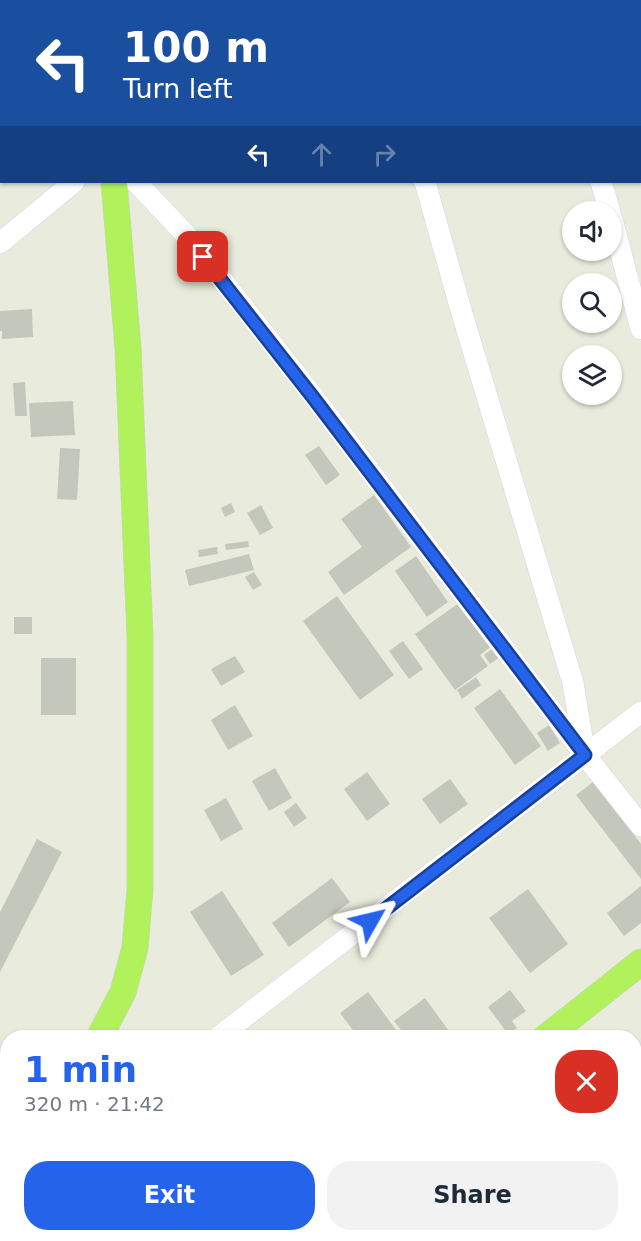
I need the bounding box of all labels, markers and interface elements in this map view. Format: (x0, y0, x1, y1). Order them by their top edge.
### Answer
text: 100 m (123, 23, 269, 72)
icon: left (24, 24, 102, 102)
text: Turn left (123, 73, 233, 104)
icon: left (242, 138, 275, 171)
icon: ahead (305, 138, 338, 171)
icon: right (368, 138, 401, 171)
map controls (562, 201, 622, 405)
button: sound (562, 201, 622, 261)
pin (177, 231, 228, 282)
icon: arrive (186, 240, 219, 273)
button: search (562, 273, 622, 333)
button: layers (562, 345, 622, 405)
position arrow (338, 889, 402, 953)
text: 1 min (24, 1049, 137, 1090)
button: close (555, 1050, 618, 1113)
text: 320 m · 21:42 (24, 1092, 165, 1116)
button: Exit (24, 1161, 315, 1230)
button: Share (327, 1161, 618, 1230)

